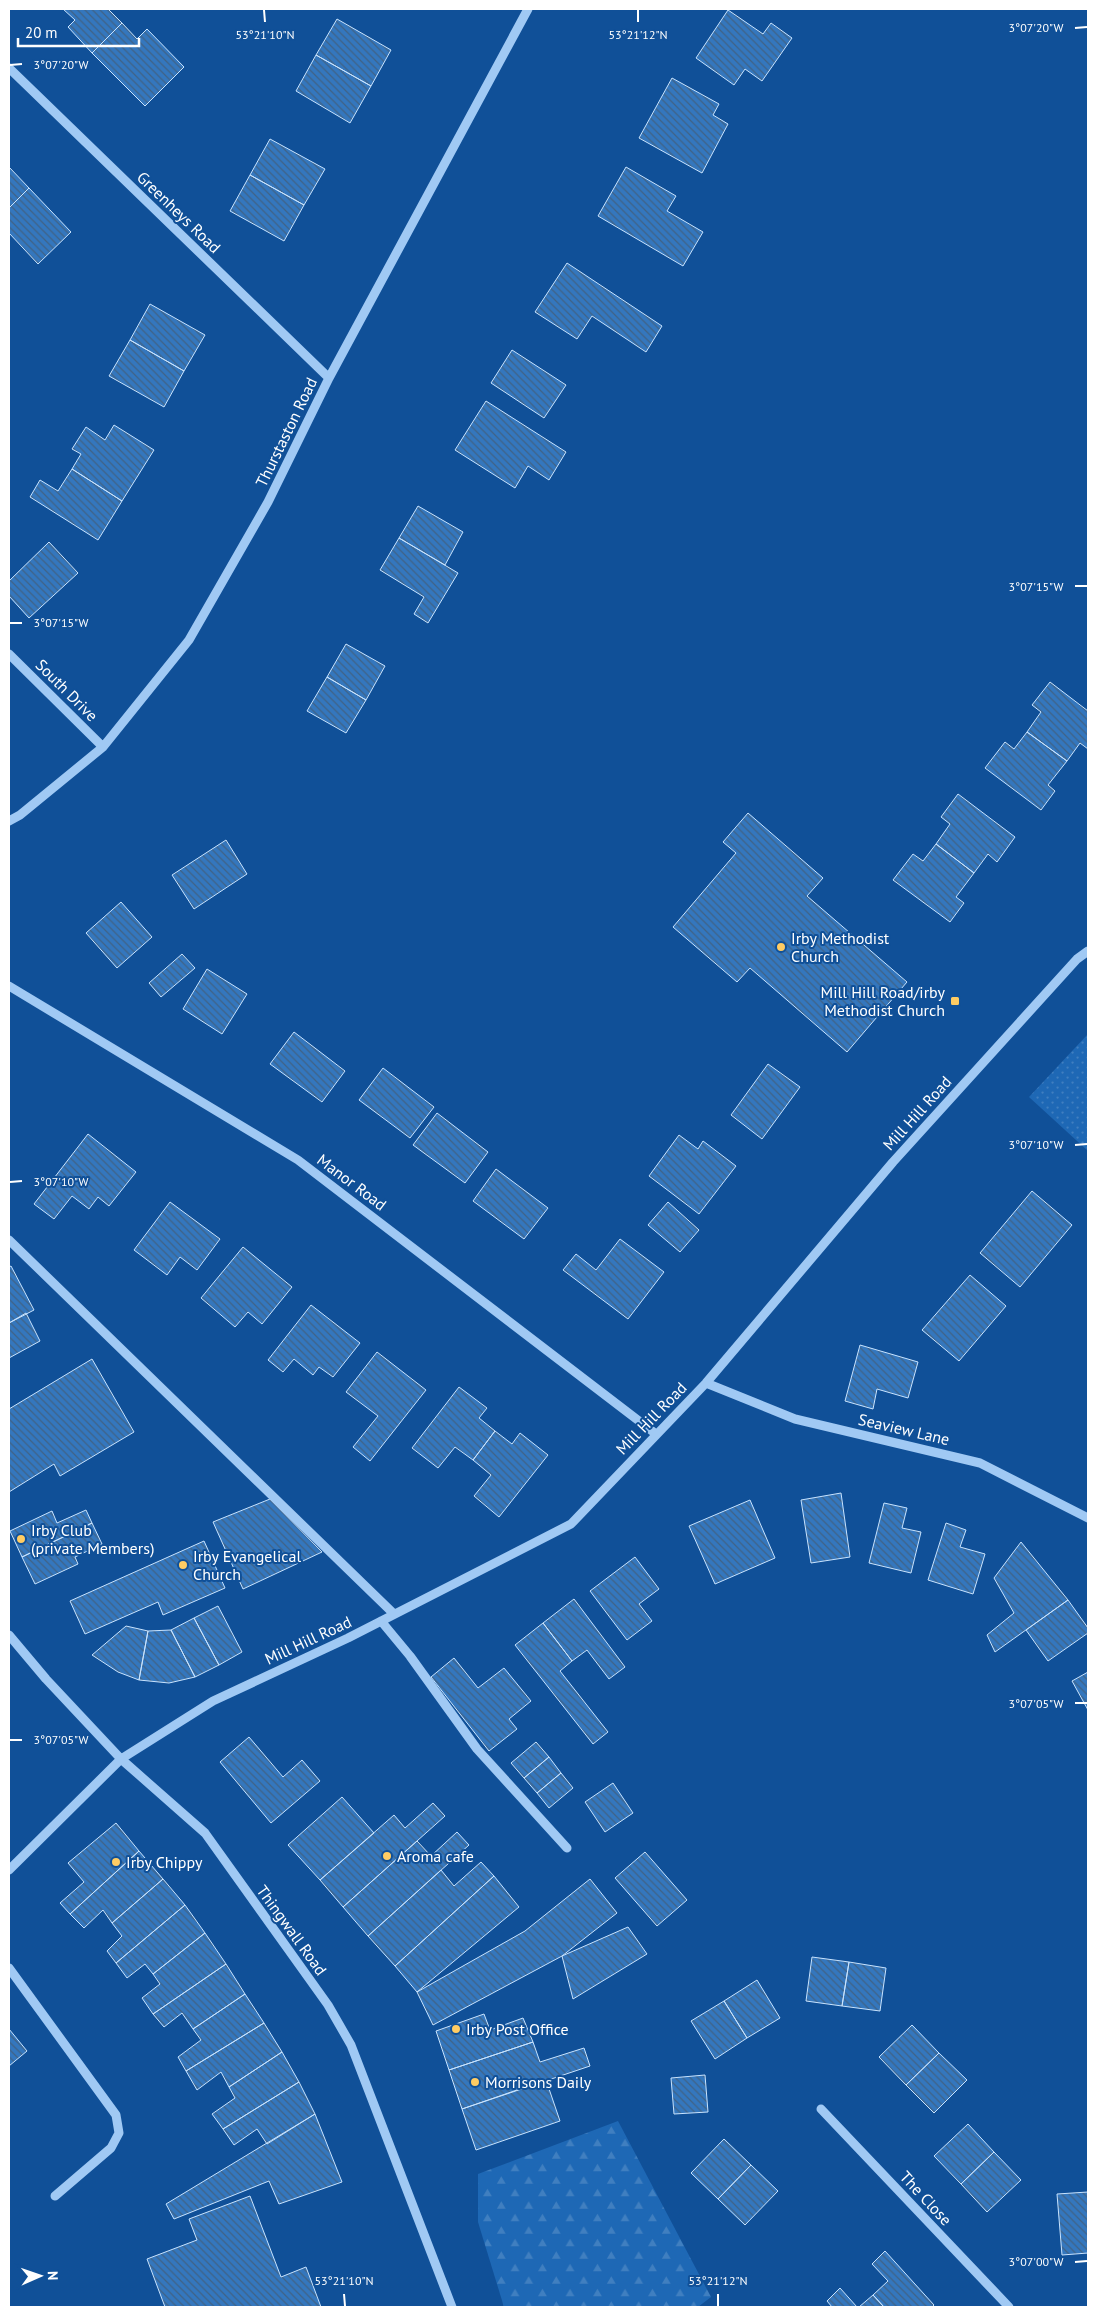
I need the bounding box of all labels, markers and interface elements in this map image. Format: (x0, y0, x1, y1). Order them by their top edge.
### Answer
scale bar (18, 15, 139, 47)
text: 3°07'20"W (1009, 20, 1063, 35)
text: 20 m (25, 23, 58, 42)
text: 53°21'10"N (235, 27, 295, 42)
text: 53°21'12"N (608, 27, 668, 42)
text: 3°07'20"W (34, 57, 88, 72)
street label: Greenheys Road (133, 167, 225, 257)
street label: Thurstaston Road (251, 374, 321, 490)
text: 3°07'15"W (1009, 579, 1063, 594)
text: 3°07'15"W (34, 615, 88, 630)
street label: South Drive (32, 655, 102, 725)
place label: Irby Methodist Church (791, 928, 890, 966)
marker: Irby Methodist Church (775, 941, 787, 953)
place label: Mill Hill Road/irby Methodist Church (821, 982, 946, 1020)
marker: Mill Hill Road/irby Methodist Church (949, 995, 961, 1007)
street label: Mill Hill Road (878, 1072, 956, 1154)
text: 3°07'10"W (1009, 1137, 1063, 1152)
street label: Manor Road (313, 1149, 391, 1215)
text: 3°07'10"W (34, 1174, 88, 1189)
street label: Mill Hill Road (611, 1378, 691, 1458)
street label: Seaview Lane (856, 1409, 952, 1449)
place label: Irby Club (private Members) (31, 1520, 154, 1558)
marker: Irby Club (private Members) (15, 1533, 27, 1545)
place label: Irby Evangelical Church (193, 1546, 302, 1584)
marker: Irby Evangelical Church (177, 1559, 189, 1571)
street label: Mill Hill Road (262, 1611, 354, 1669)
text: 3°07'05"W (1009, 1696, 1063, 1711)
text: 3°07'05"W (34, 1732, 88, 1747)
place label: Aroma cafe (397, 1846, 474, 1866)
marker: Aroma cafe (381, 1850, 393, 1862)
place label: Irby Chippy (126, 1852, 203, 1872)
marker: Irby Chippy (110, 1856, 122, 1868)
street label: Thingwall Road (253, 1881, 331, 1979)
place label: Irby Post Office (466, 2019, 569, 2039)
marker: Irby Post Office (450, 2023, 462, 2035)
place label: Morrisons Daily (485, 2072, 592, 2092)
marker: Morrisons Daily (469, 2076, 481, 2088)
street label: The Close (896, 2167, 956, 2229)
north arrow (15, 2251, 65, 2301)
text: 3°07'00"W (1009, 2254, 1063, 2269)
text: N (44, 2271, 62, 2280)
text: 53°21'10"N (314, 2273, 374, 2288)
text: 53°21'12"N (688, 2273, 748, 2288)

